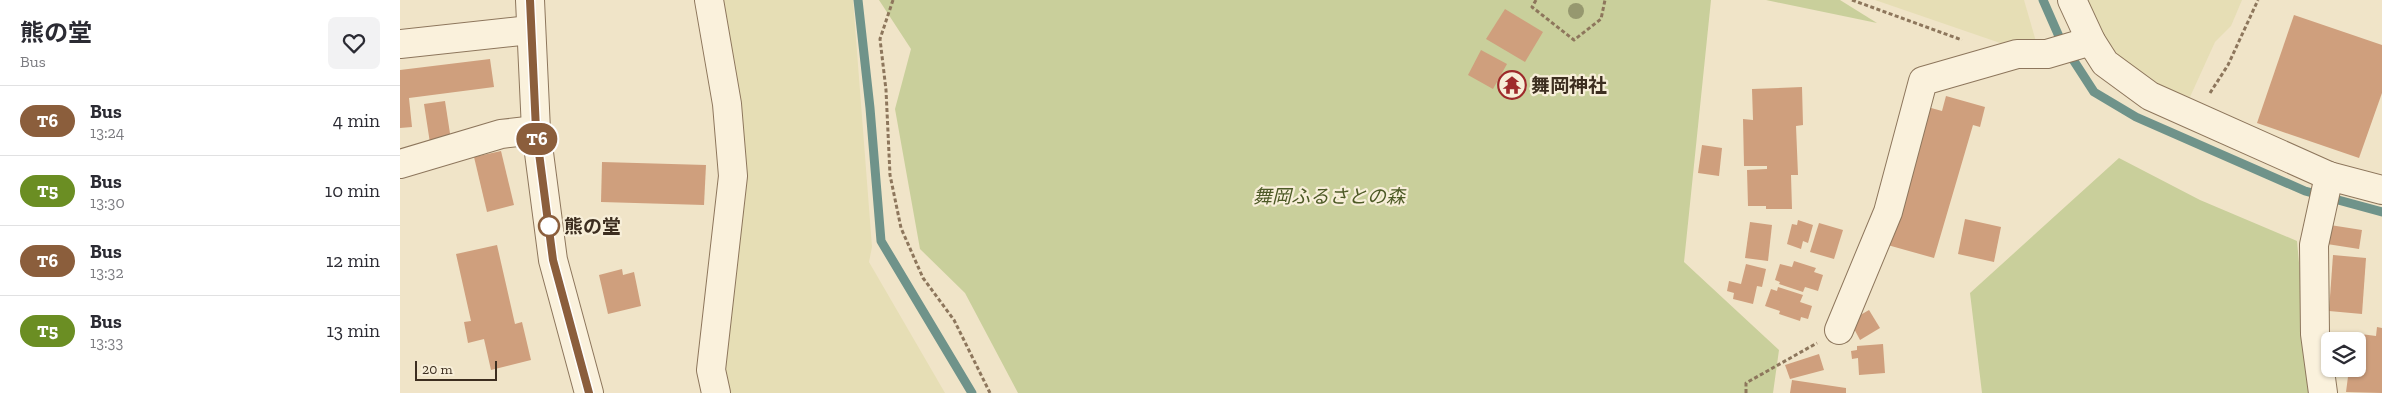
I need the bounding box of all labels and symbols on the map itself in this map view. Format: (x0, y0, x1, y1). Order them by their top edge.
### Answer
temple icon: 舞岡神社 (1497, 70, 1527, 100)
place label: 舞岡神社 (1531, 74, 1607, 97)
line badge: T6 (514, 123, 560, 155)
park label: 舞岡ふるさとの森 (1253, 185, 1407, 208)
marker: 熊の堂 (538, 215, 560, 237)
place label: 熊の堂 (564, 215, 621, 238)
scale bar (415, 358, 498, 381)

